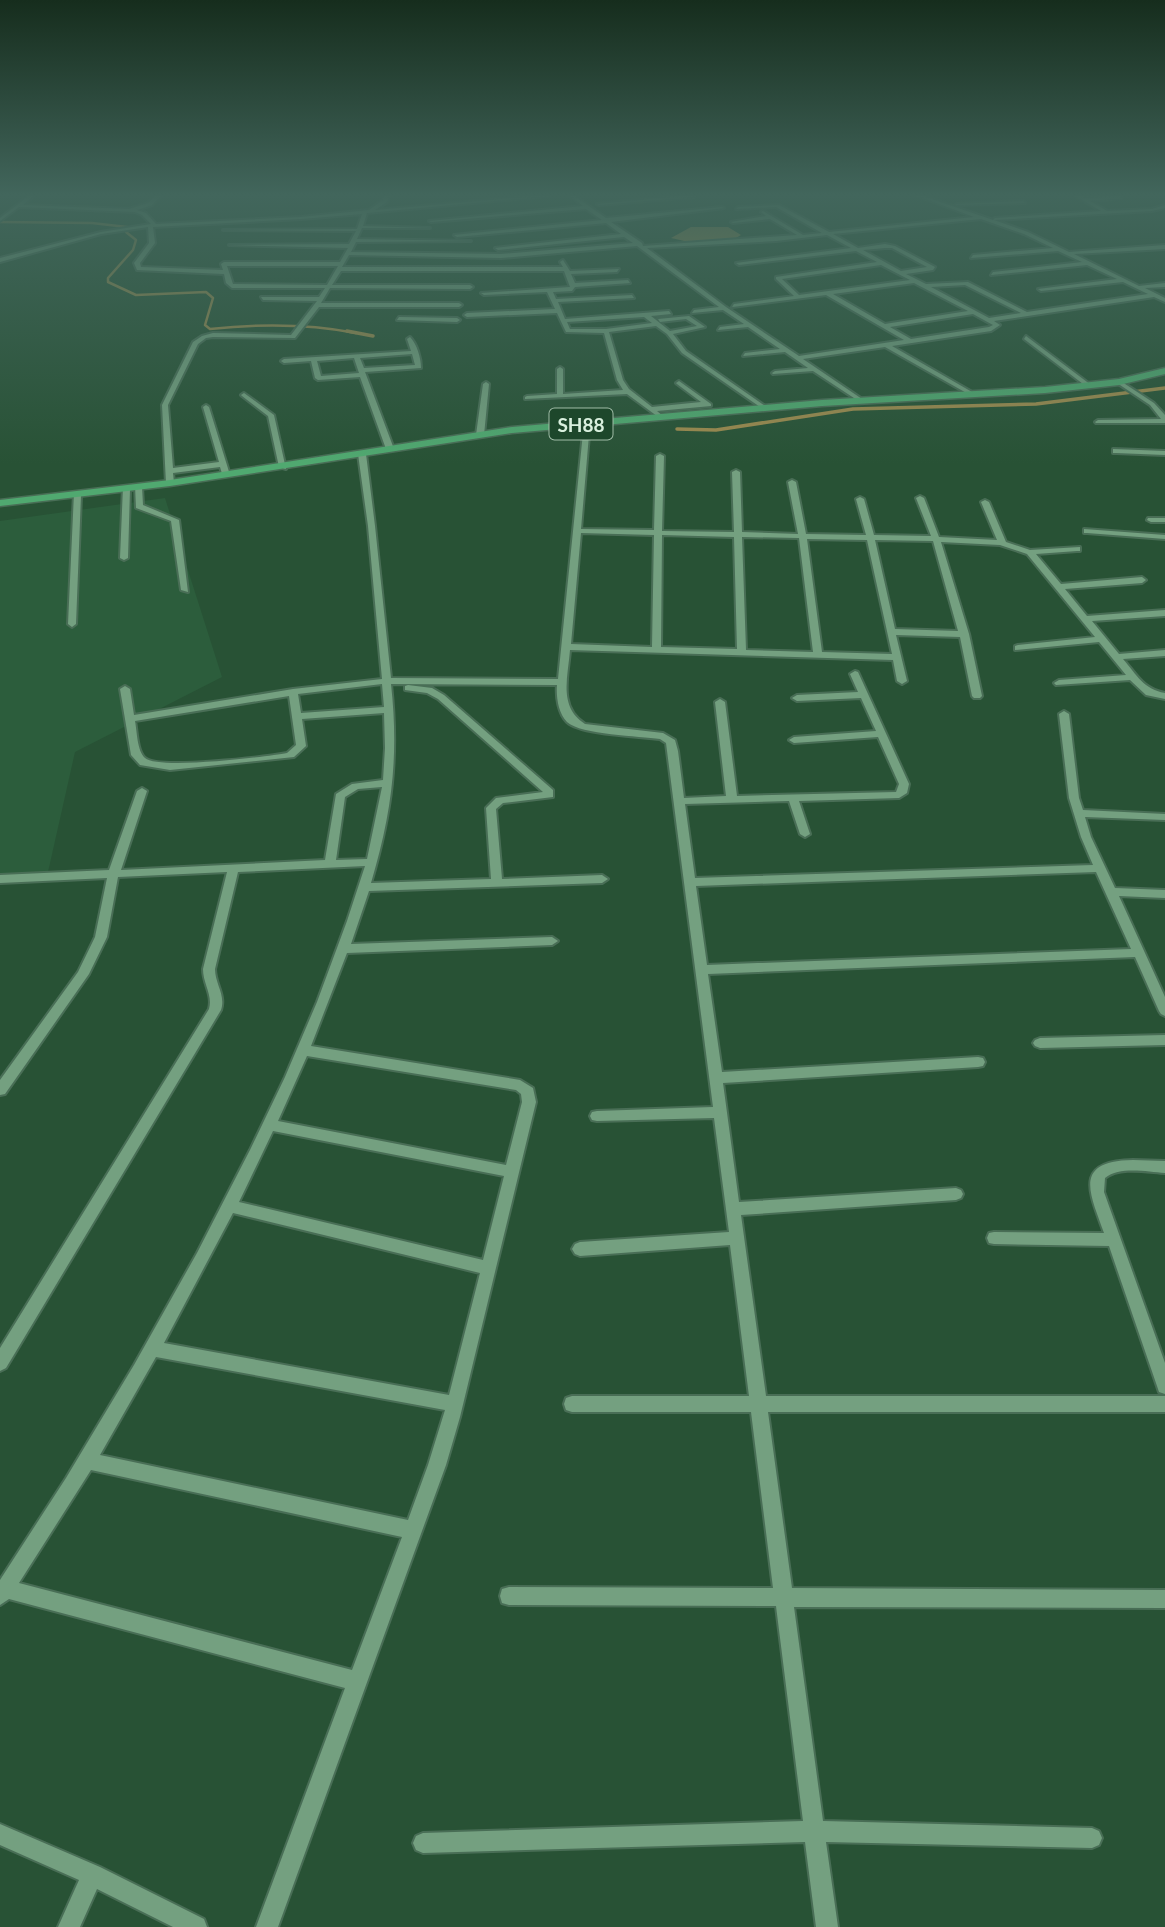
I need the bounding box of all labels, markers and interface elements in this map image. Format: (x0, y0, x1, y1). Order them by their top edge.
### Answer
road number: SH88 (550, 408, 612, 440)

